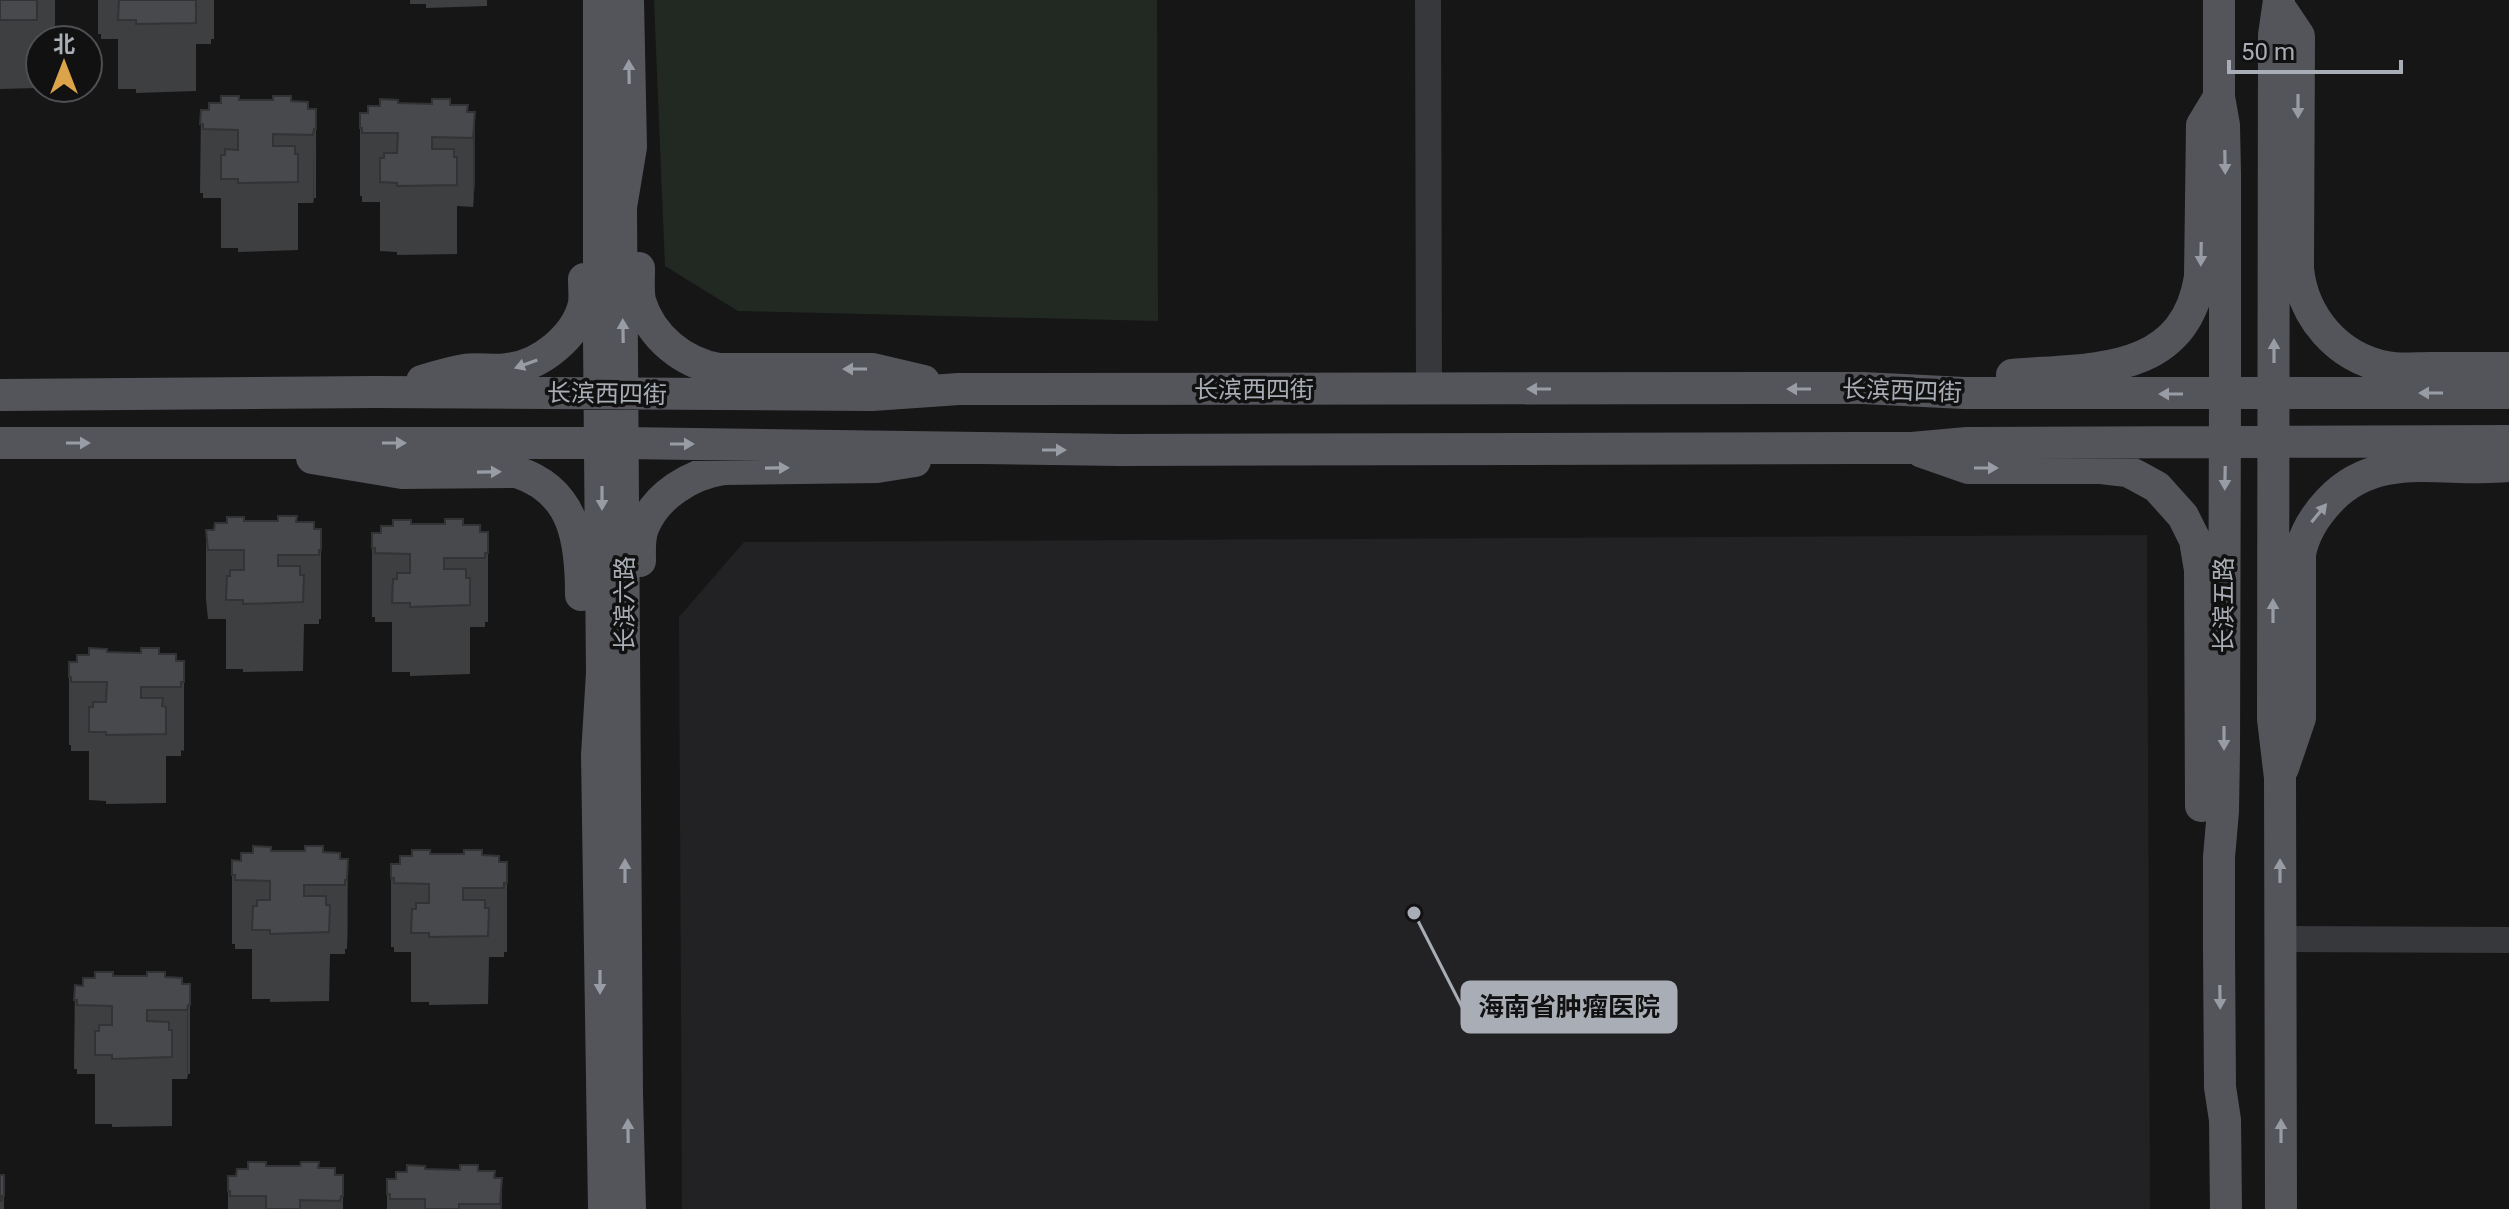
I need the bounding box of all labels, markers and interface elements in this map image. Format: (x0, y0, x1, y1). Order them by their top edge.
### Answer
north arrow (24, 24, 104, 104)
scale bar (2229, 24, 2401, 74)
text: 北 (53, 32, 75, 57)
text: 50 m (2241, 38, 2295, 66)
one-way arrow (623, 59, 636, 84)
one-way arrow (2292, 94, 2305, 119)
one-way arrow (2218, 150, 2231, 175)
one-way arrow (2194, 242, 2207, 267)
one-way arrow (616, 318, 629, 343)
one-way arrow (2268, 338, 2280, 363)
one-way arrow (514, 358, 538, 370)
one-way arrow (842, 363, 867, 375)
street label: 长滨西四街 (1842, 375, 1962, 407)
street label: 长滨西四街 (1194, 376, 1314, 404)
street label: 长滨西四街 (547, 379, 667, 409)
one-way arrow (1526, 383, 1551, 395)
one-way arrow (1786, 383, 1811, 395)
one-way arrow (2418, 387, 2443, 399)
one-way arrow (2158, 388, 2183, 400)
one-way arrow (66, 437, 91, 449)
one-way arrow (382, 437, 407, 449)
one-way arrow (670, 438, 695, 450)
one-way arrow (1042, 444, 1067, 456)
one-way arrow (765, 462, 790, 474)
one-way arrow (1974, 462, 1999, 474)
one-way arrow (477, 466, 502, 478)
one-way arrow (2218, 466, 2231, 491)
one-way arrow (596, 486, 608, 511)
one-way arrow (2311, 503, 2327, 523)
street label: 长滨六路 (611, 556, 639, 652)
street label: 长滨五路 (2210, 557, 2238, 653)
one-way arrow (2267, 598, 2279, 623)
one-way arrow (2218, 726, 2230, 751)
one-way arrow (619, 858, 631, 883)
one-way arrow (2274, 858, 2286, 883)
one-way arrow (594, 970, 606, 995)
callout: 海南省肿瘤医院 (1462, 982, 1676, 1032)
one-way arrow (2213, 985, 2226, 1010)
text: 海南省肿瘤医院 (1478, 992, 1660, 1022)
one-way arrow (621, 1118, 634, 1143)
one-way arrow (2275, 1118, 2287, 1143)

